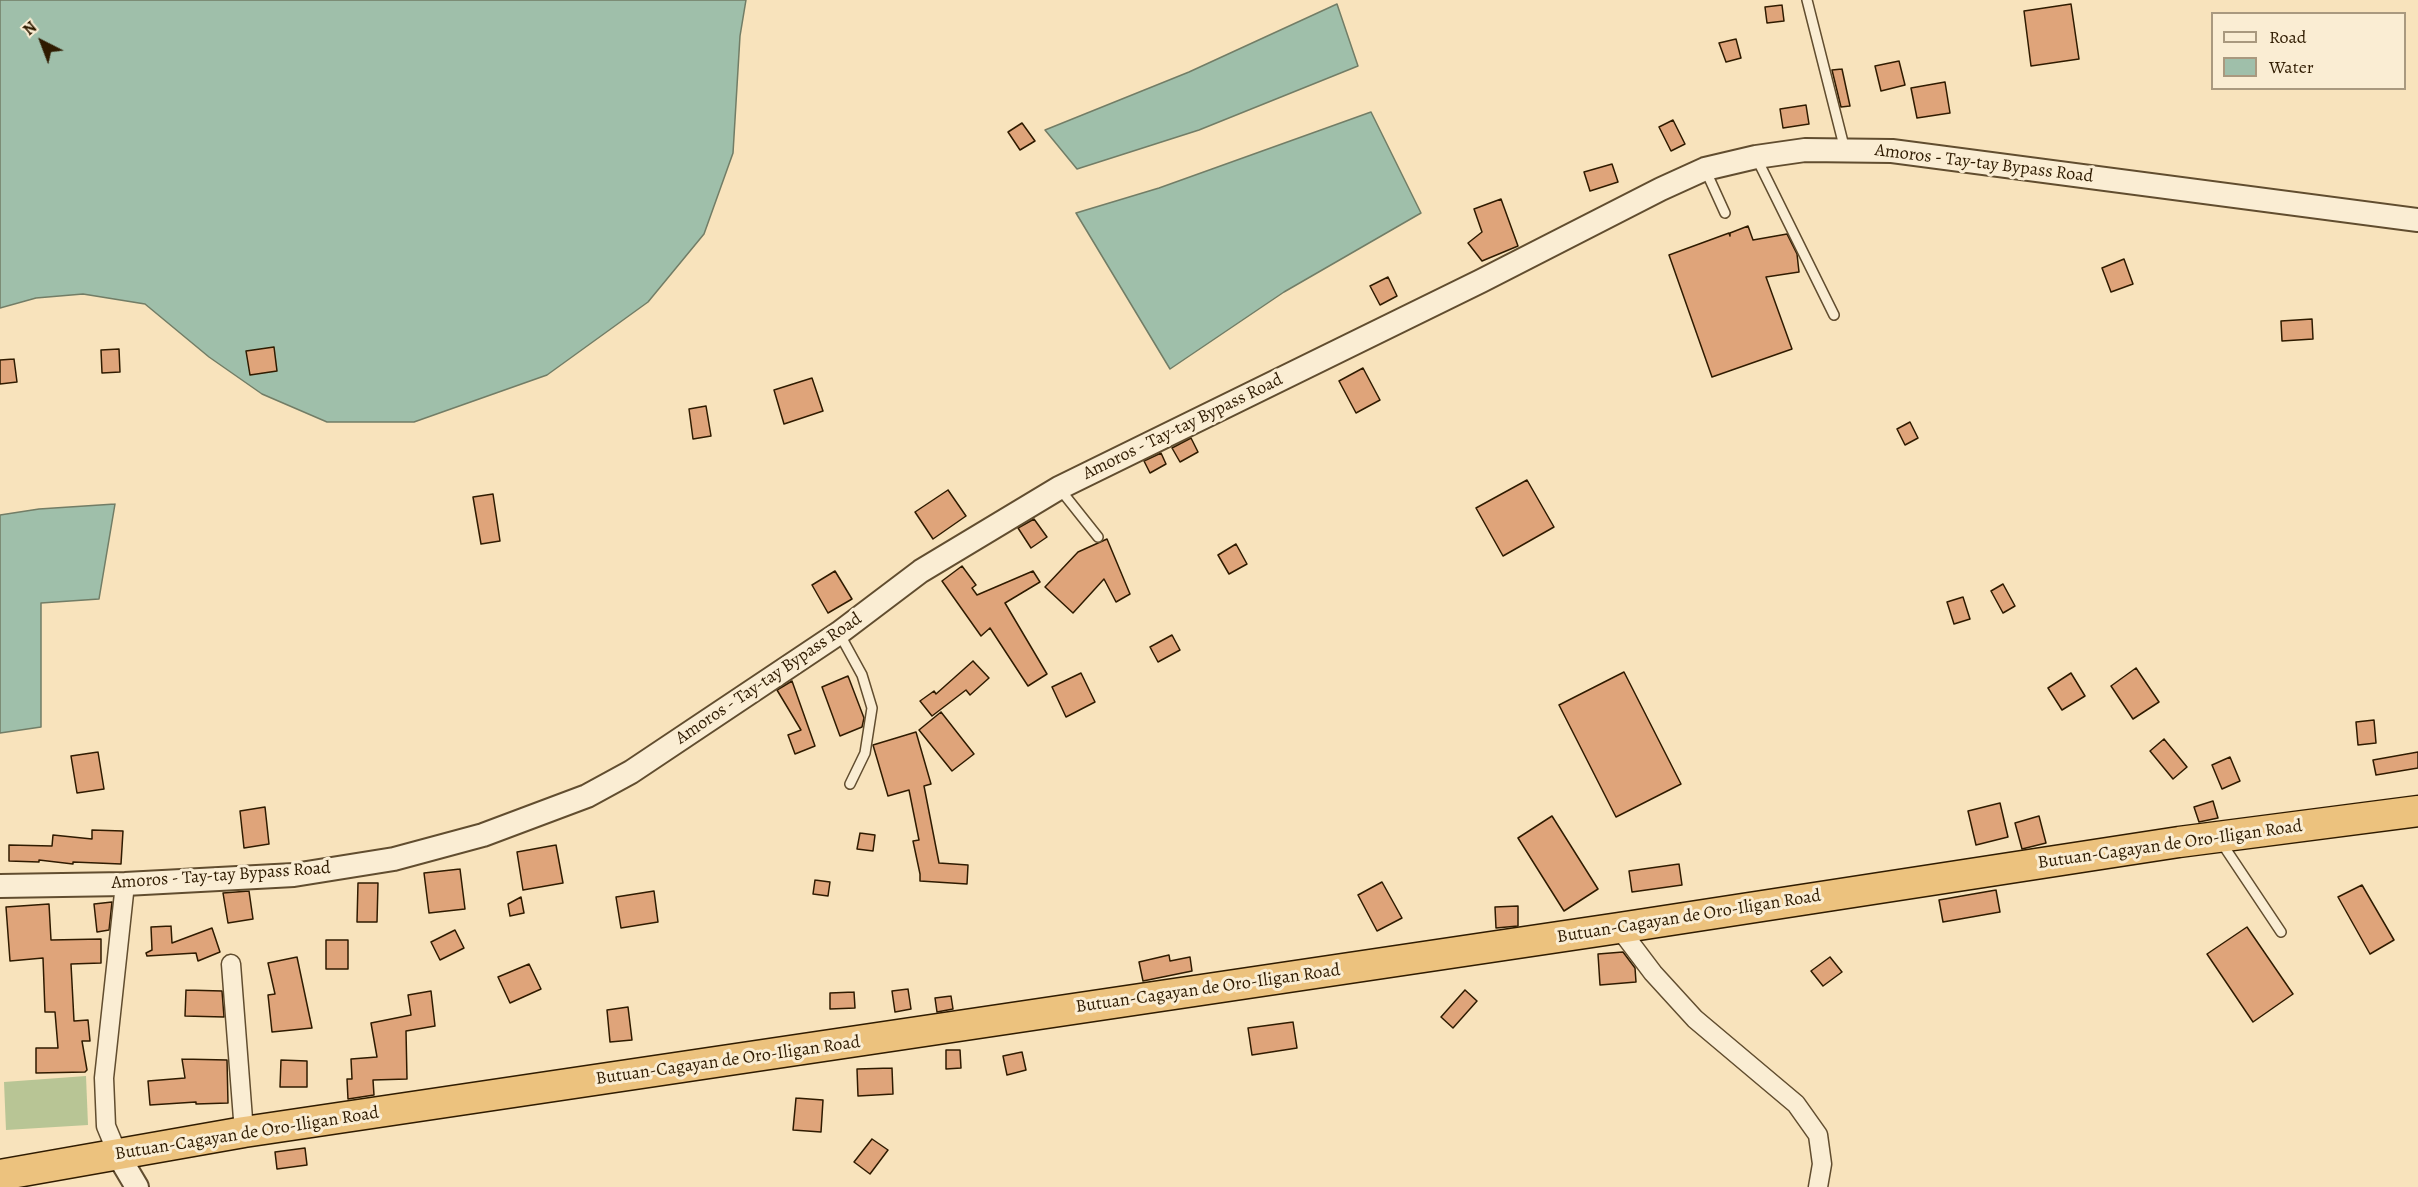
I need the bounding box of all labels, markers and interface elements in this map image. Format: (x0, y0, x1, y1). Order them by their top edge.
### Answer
north arrow (12, 12, 72, 72)
legend (2211, 12, 2406, 90)
text: N (18, 17, 42, 41)
text: Road (2269, 25, 2306, 49)
text: Water (2269, 55, 2314, 79)
street label: Amoros - Tay-tay Bypass Road (1874, 140, 2094, 188)
street label: Amoros - Tay-tay Bypass Road (1079, 369, 1287, 485)
street label: Amoros - Tay-tay Bypass Road (672, 609, 866, 749)
street label: Butuan-Cagayan de Oro-Iligan Road (2036, 816, 2304, 874)
street label: Amoros - Tay-tay Bypass Road (111, 858, 331, 894)
street label: Butuan-Cagayan de Oro-Iligan Road (1555, 885, 1823, 949)
street label: Butuan-Cagayan de Oro-Iligan Road (1074, 960, 1342, 1018)
street label: Butuan-Cagayan de Oro-Iligan Road (594, 1032, 862, 1090)
street label: Butuan-Cagayan de Oro-Iligan Road (113, 1102, 381, 1166)

